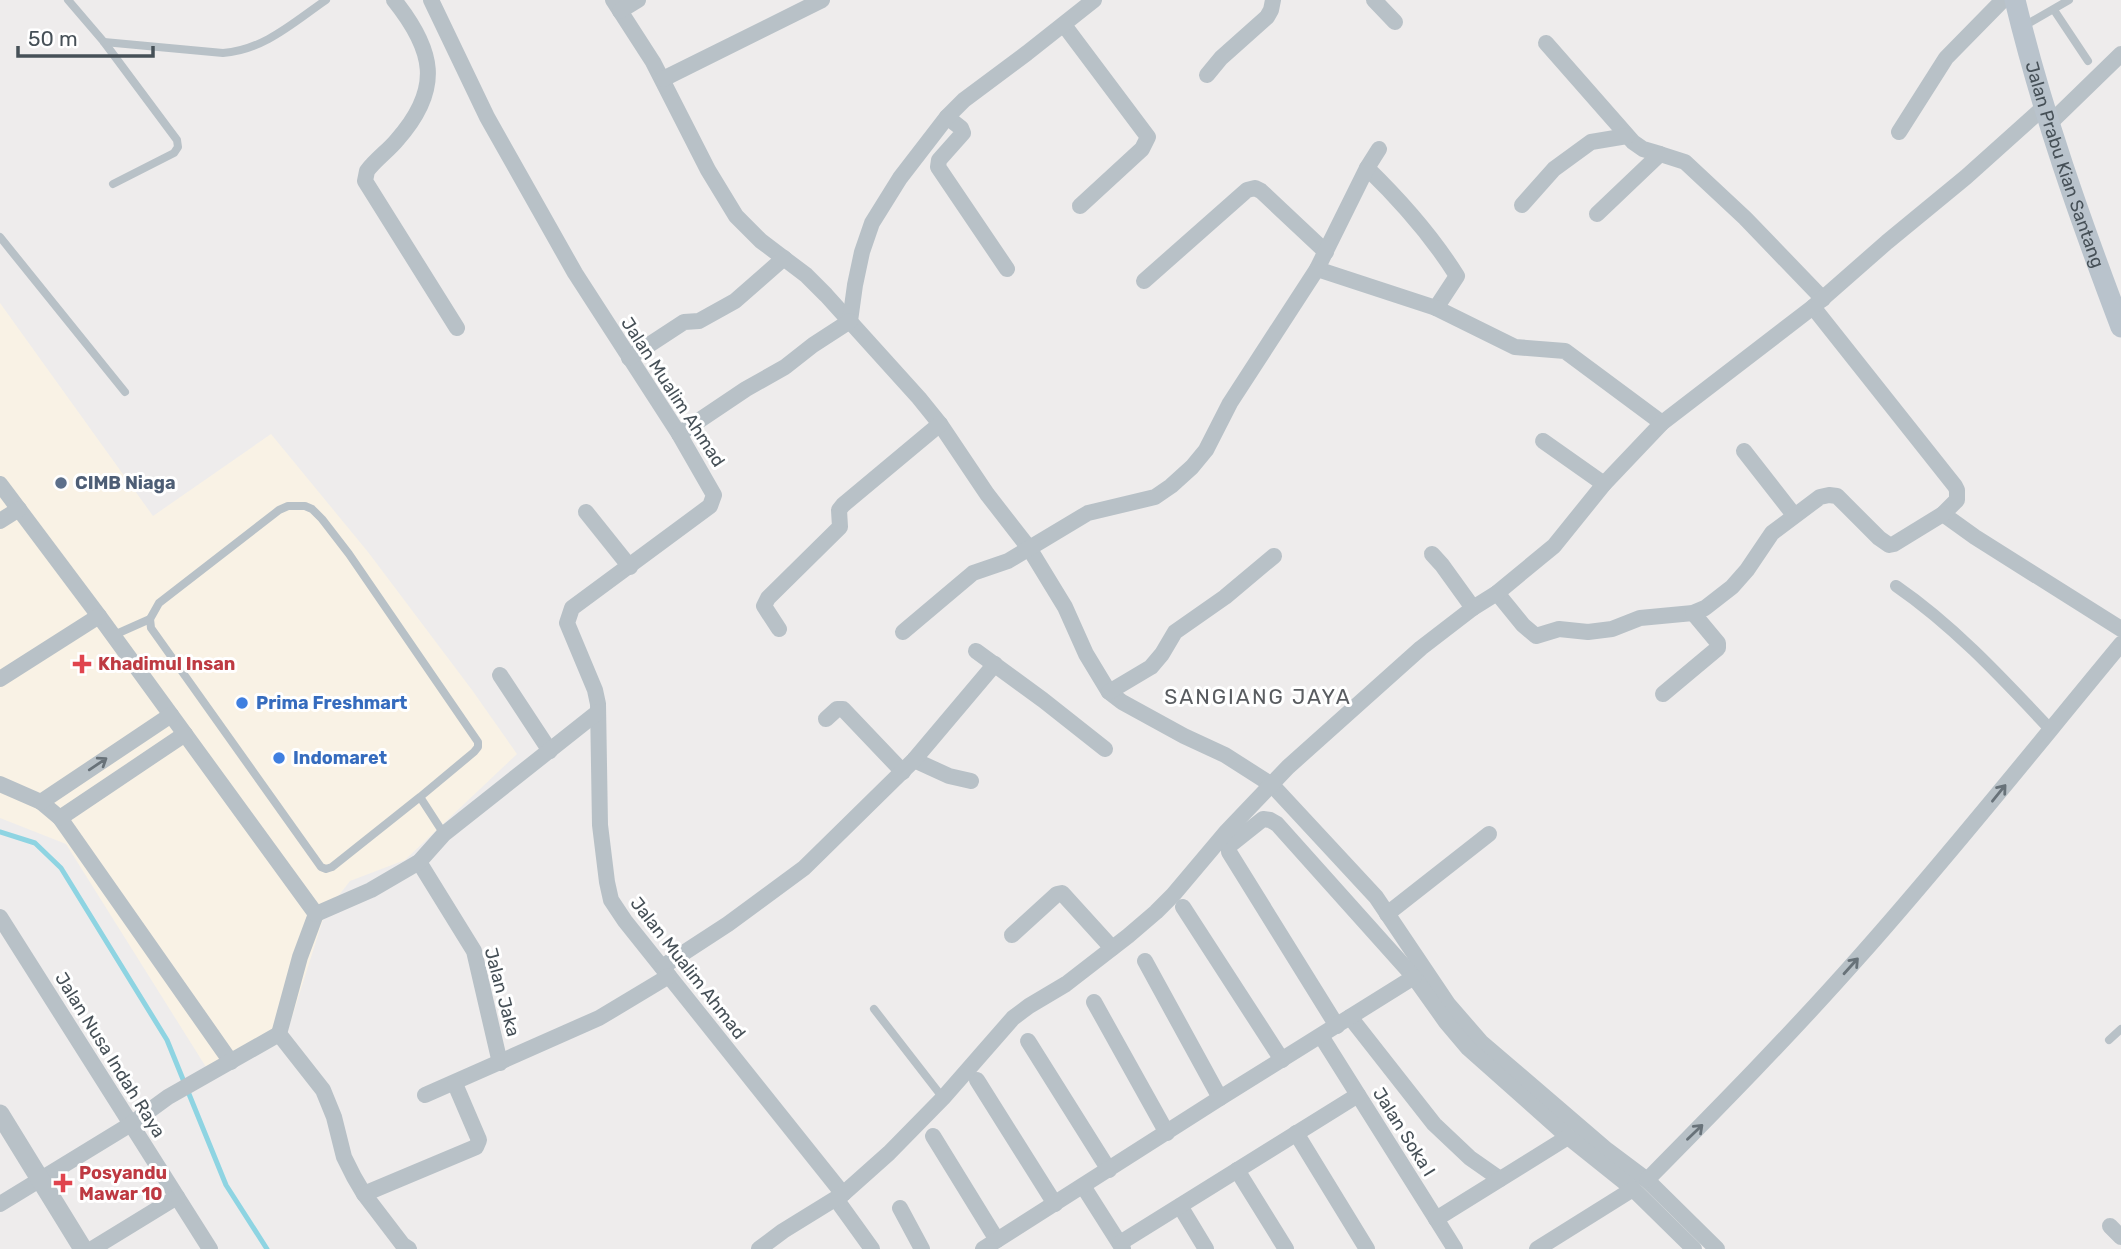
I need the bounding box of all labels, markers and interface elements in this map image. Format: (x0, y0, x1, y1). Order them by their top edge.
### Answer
scale bar (18, 14, 152, 58)
text: 50 m (28, 26, 78, 51)
street label: Jalan Prabu Kian Santang (2021, 59, 2109, 271)
street label: Jalan Mualim Ahmad (616, 313, 730, 471)
place label: CIMB Niaga (75, 472, 176, 494)
marker: CIMB Niaga (53, 475, 69, 491)
place label: Khadimul Insan (98, 653, 235, 675)
marker: Khadimul Insan (72, 654, 92, 674)
district label: SANGIANG JAYA (1164, 684, 1352, 709)
place label: Prima Freshmart (256, 692, 408, 714)
marker: Prima Freshmart (234, 695, 250, 711)
place label: Indomaret (293, 747, 387, 769)
marker: Indomaret (271, 750, 287, 766)
one-way arrow (88, 757, 107, 771)
one-way arrow (1991, 785, 2006, 803)
street label: Jalan Mualim Ahmad (626, 893, 750, 1043)
street label: Jalan Jaka (480, 945, 524, 1039)
one-way arrow (1843, 957, 1859, 975)
street label: Jalan Nusa Indah Raya (50, 968, 170, 1142)
street label: Jalan Soka I (1368, 1083, 1440, 1181)
one-way arrow (1686, 1123, 1703, 1140)
place label: Posyandu Mawar 10 (79, 1162, 167, 1205)
marker: Posyandu Mawar 10 (53, 1173, 73, 1193)

